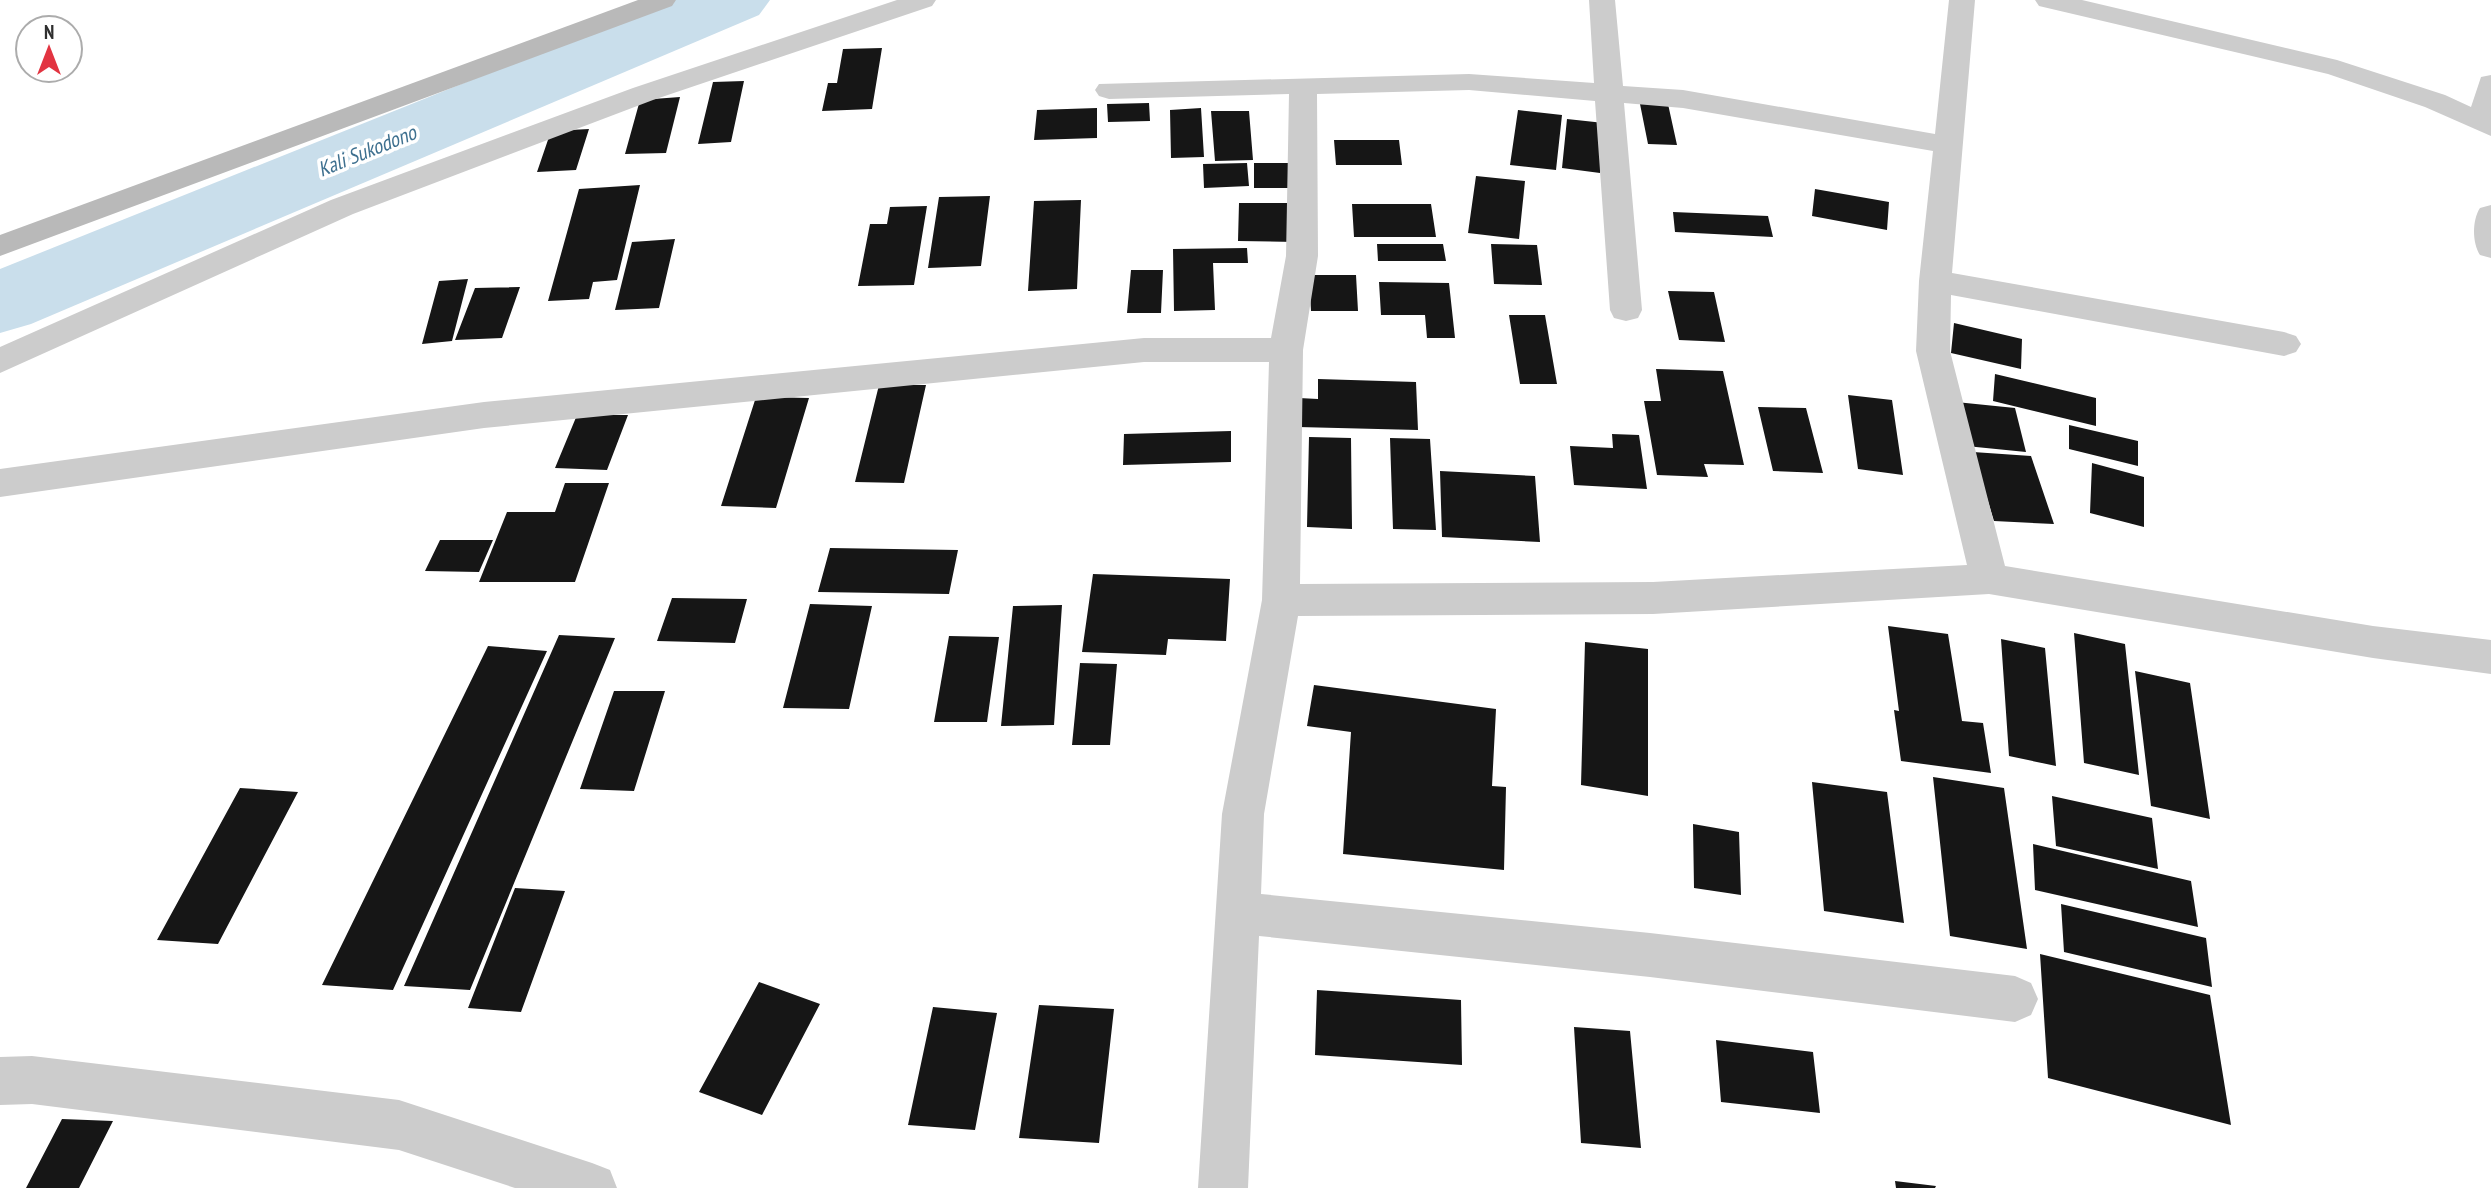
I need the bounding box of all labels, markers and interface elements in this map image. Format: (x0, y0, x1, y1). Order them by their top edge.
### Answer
north arrow (14, 14, 84, 84)
text: N (44, 20, 54, 44)
water label: Kali Sukodono (314, 118, 422, 182)

